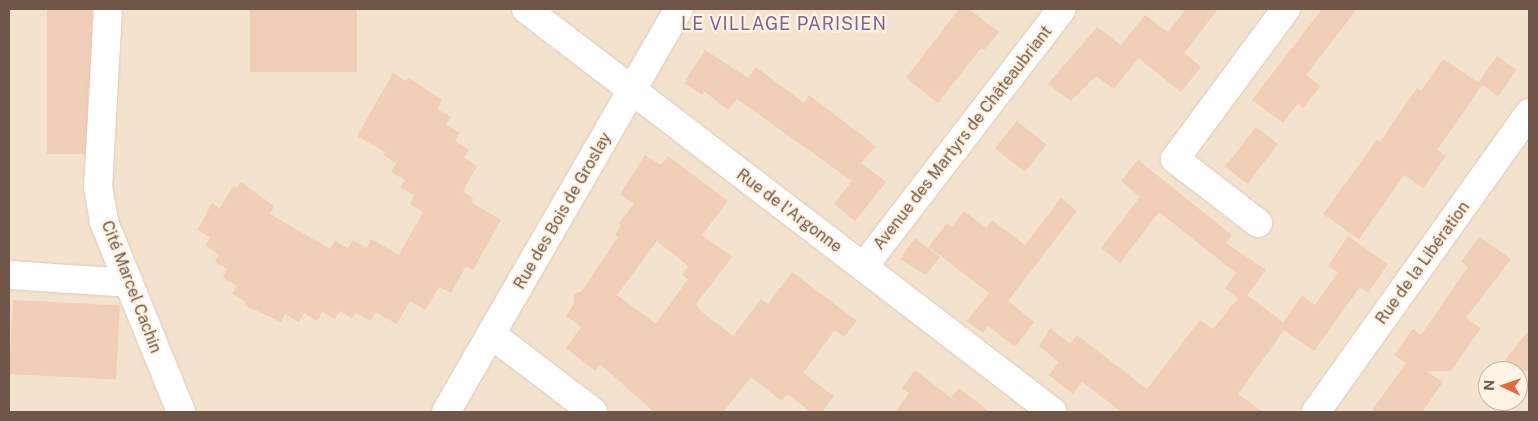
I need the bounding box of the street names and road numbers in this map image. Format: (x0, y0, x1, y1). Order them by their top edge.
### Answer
street label: Avenue des Martyrs de Châteaubriant (869, 22, 1057, 254)
street label: Rue des Bois de Groslay (510, 129, 616, 293)
street label: Rue de l'Argonne (732, 165, 846, 257)
street label: Rue de la Libération (1372, 198, 1474, 328)
street label: Cité Marcel Cachin (97, 218, 165, 356)

